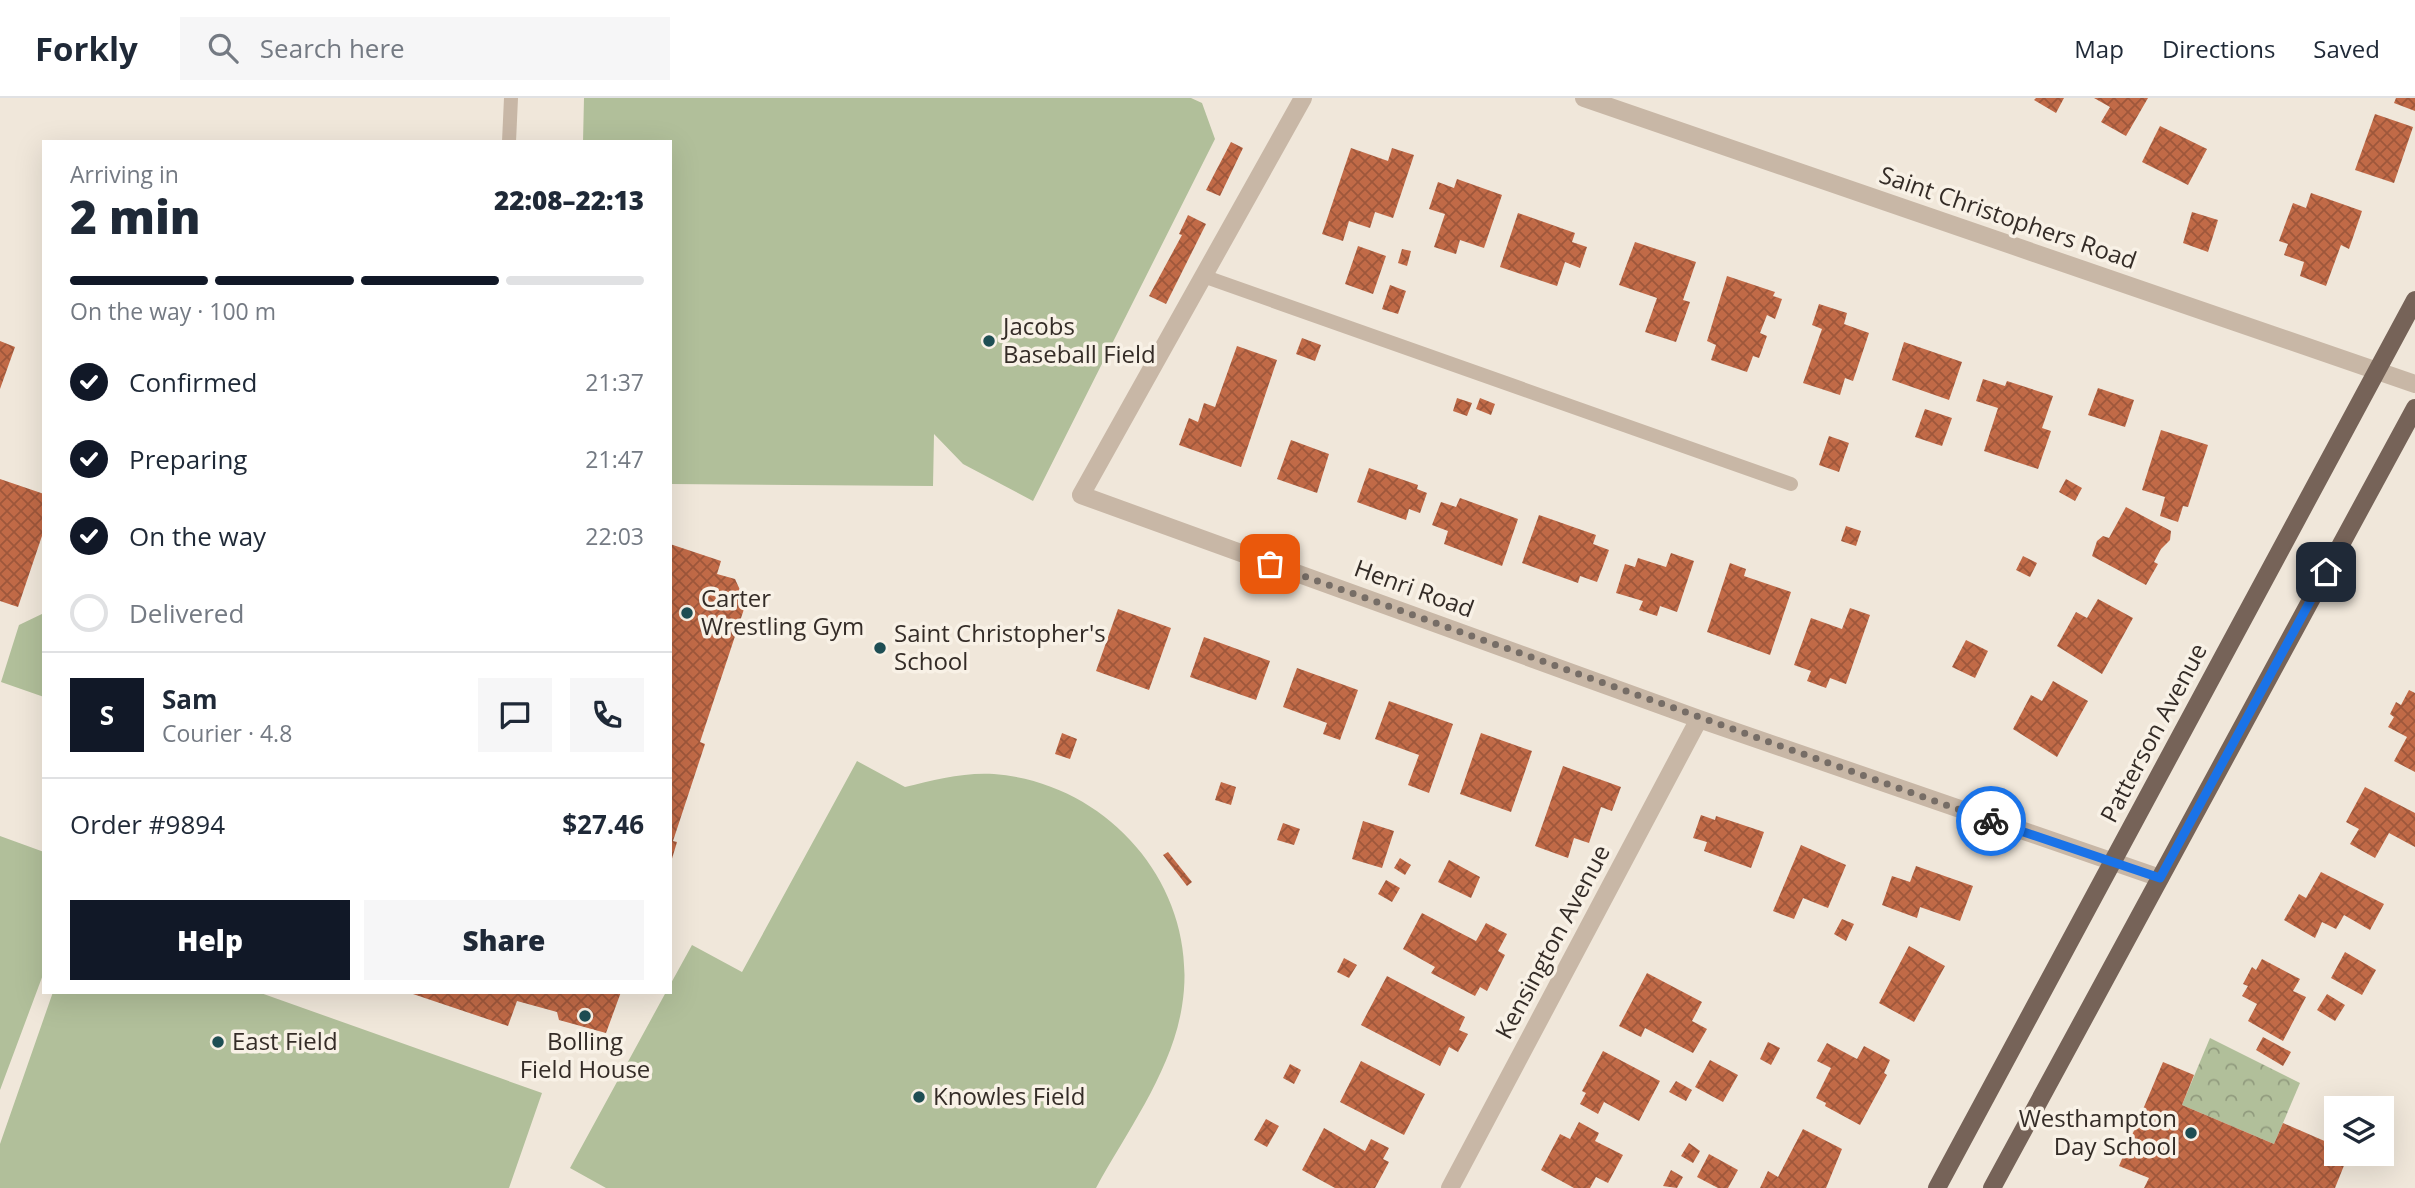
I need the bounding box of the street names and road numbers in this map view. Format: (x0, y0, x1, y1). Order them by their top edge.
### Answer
street label: Saint Christophers Road (1876, 157, 2141, 276)
street label: Henri Road (1350, 551, 1479, 625)
street label: Patterson Avenue (2091, 637, 2214, 828)
street label: Kensington Avenue (1486, 838, 1617, 1044)

